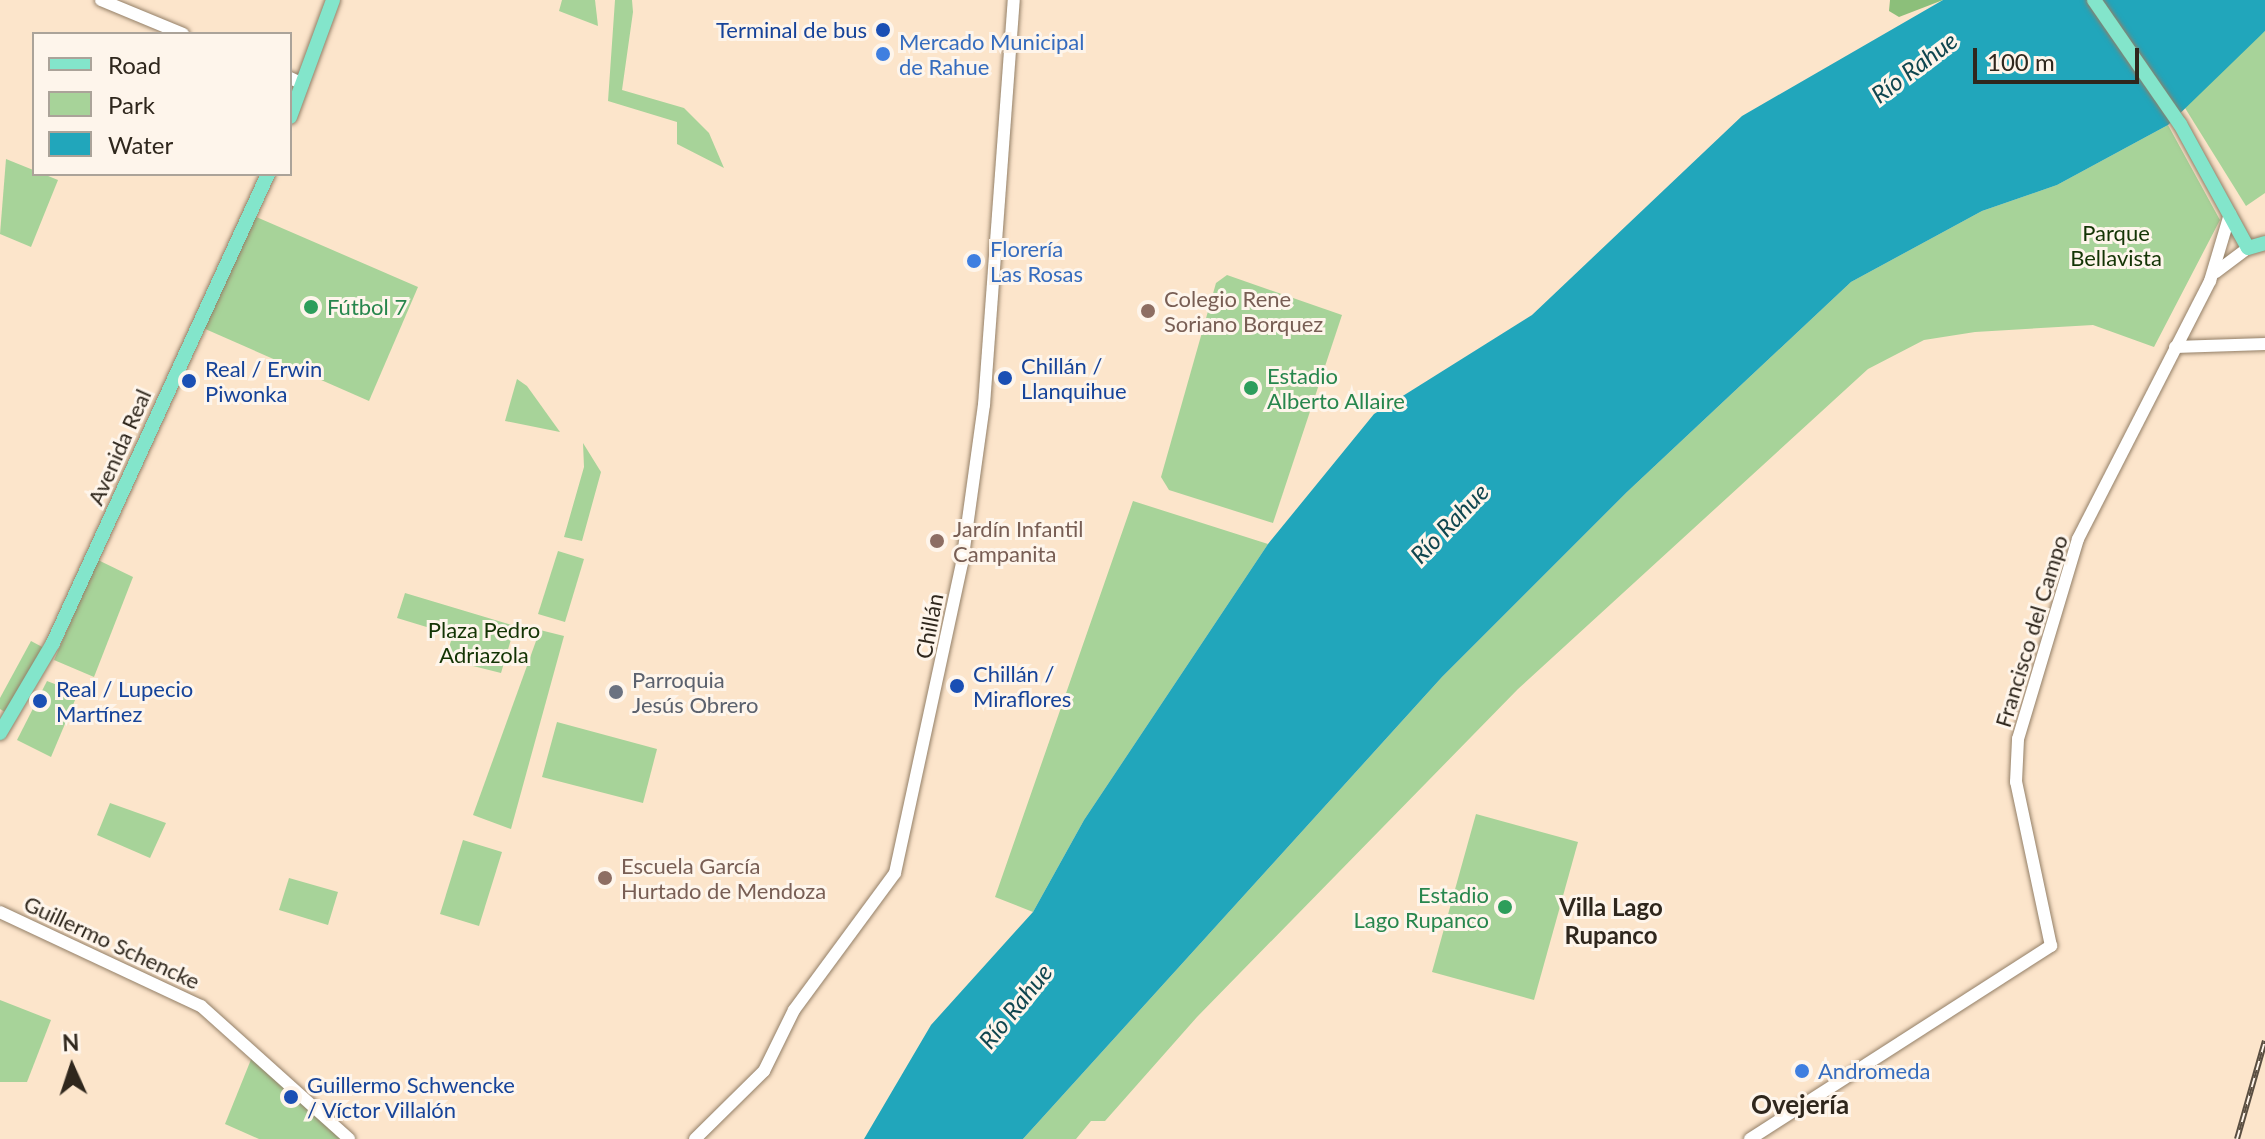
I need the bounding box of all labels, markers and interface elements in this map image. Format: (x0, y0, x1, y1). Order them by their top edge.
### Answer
place label: Terminal de bus (716, 17, 867, 43)
marker: Terminal de bus (874, 21, 892, 39)
water label: Río Rahue (1865, 25, 1963, 109)
place label: Mercado Municipal de Rahue (899, 28, 1084, 80)
legend (32, 32, 292, 176)
scale bar (1977, 32, 2143, 82)
marker: Mercado Municipal de Rahue (874, 45, 892, 63)
text: 100 m (1987, 47, 2055, 76)
text: Road (108, 50, 161, 79)
text: Park (108, 90, 155, 119)
text: Water (108, 130, 173, 159)
park label: Parque Bellavista (2070, 219, 2162, 270)
place label: Florería Las Rosas (990, 235, 1083, 286)
marker: Florería Las Rosas (965, 252, 983, 270)
place label: Colegio Rene Soriano Borquez (1164, 285, 1323, 336)
place label: Fútbol 7 (327, 294, 407, 320)
marker: Fútbol 7 (302, 298, 320, 316)
marker: Colegio Rene Soriano Borquez (1139, 302, 1157, 320)
place label: Chillán / Llanquihue (1021, 352, 1127, 404)
place label: Real / Erwin Piwonka (205, 355, 322, 406)
place label: Estadio Alberto Allaire (1267, 362, 1406, 414)
marker: Chillán / Llanquihue (996, 369, 1014, 387)
marker: Real / Erwin Piwonka (180, 372, 198, 390)
marker: Estadio Alberto Allaire (1242, 379, 1260, 397)
street label: Avenida Real (82, 385, 156, 509)
water label: Río Rahue (1404, 477, 1494, 569)
place label: Jardín Infantil Campanita (953, 515, 1083, 566)
marker: Jardín Infantil Campanita (928, 532, 946, 550)
street label: Francisco del Campo (1989, 532, 2073, 730)
street label: Chillán (910, 591, 948, 661)
park label: Plaza Pedro Adriazola (428, 616, 540, 668)
place label: Chillán / Miraflores (973, 660, 1071, 712)
place label: Parroquia Jesús Obrero (632, 666, 758, 718)
place label: Real / Lupecio Martínez (56, 675, 193, 726)
marker: Chillán / Miraflores (948, 677, 966, 695)
marker: Parroquia Jesús Obrero (607, 683, 625, 701)
marker: Real / Lupecio Martínez (31, 692, 49, 710)
place label: Escuela García Hurtado de Mendoza (621, 852, 826, 904)
marker: Escuela García Hurtado de Mendoza (596, 869, 614, 887)
place label: Estadio Lago Rupanco (1353, 881, 1489, 932)
street label: Guillermo Schencke (20, 890, 204, 994)
district label: Villa Lago Rupanco (1559, 893, 1663, 949)
marker: Estadio Lago Rupanco (1496, 898, 1514, 916)
water label: Río Rahue (972, 958, 1058, 1054)
north arrow (32, 1027, 112, 1107)
text: N (62, 1029, 80, 1056)
place label: Andromeda (1818, 1058, 1930, 1084)
marker: Andromeda (1793, 1062, 1811, 1080)
place label: Guillermo Schwencke / Víctor Villalón (307, 1071, 515, 1122)
marker: Guillermo Schwencke / Víctor Villalón (282, 1088, 300, 1106)
district label: Ovejería (1751, 1089, 1849, 1121)

